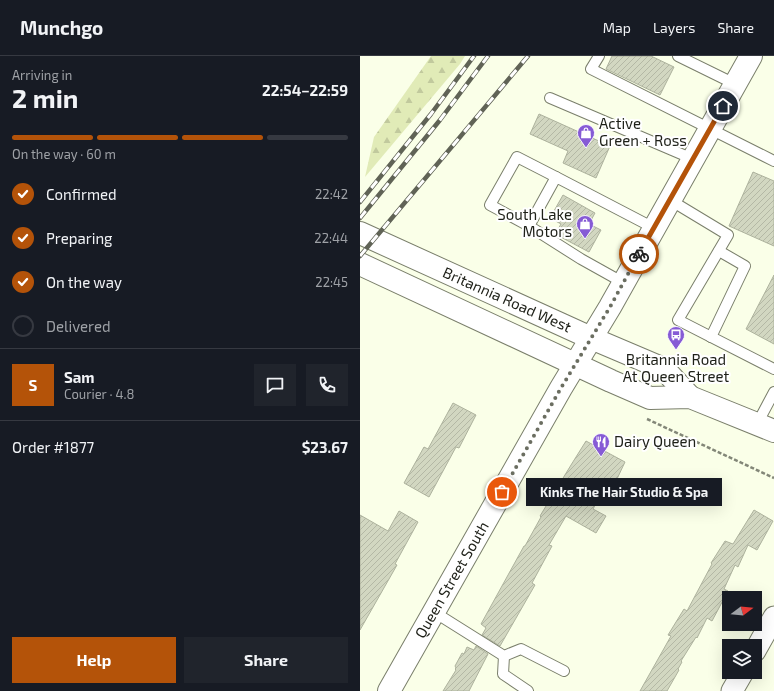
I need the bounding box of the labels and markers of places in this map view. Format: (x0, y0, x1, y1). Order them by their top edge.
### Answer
pin (706, 89, 740, 123)
place label: Active Green + Ross (599, 114, 687, 149)
shop icon: Active Green + Ross (576, 123, 596, 148)
place label: South Lake Motors (497, 205, 572, 240)
shop icon: South Lake Motors (575, 214, 595, 239)
bus stop icon: Britannia Road At Queen Street (666, 325, 686, 350)
place label: Britannia Road At Queen Street (623, 350, 730, 386)
restaurant icon: Dairy Queen (591, 432, 611, 457)
place label: Dairy Queen (614, 432, 696, 451)
pin (485, 475, 519, 509)
callout: Kinks The Hair Studio & Spa (526, 478, 722, 506)

